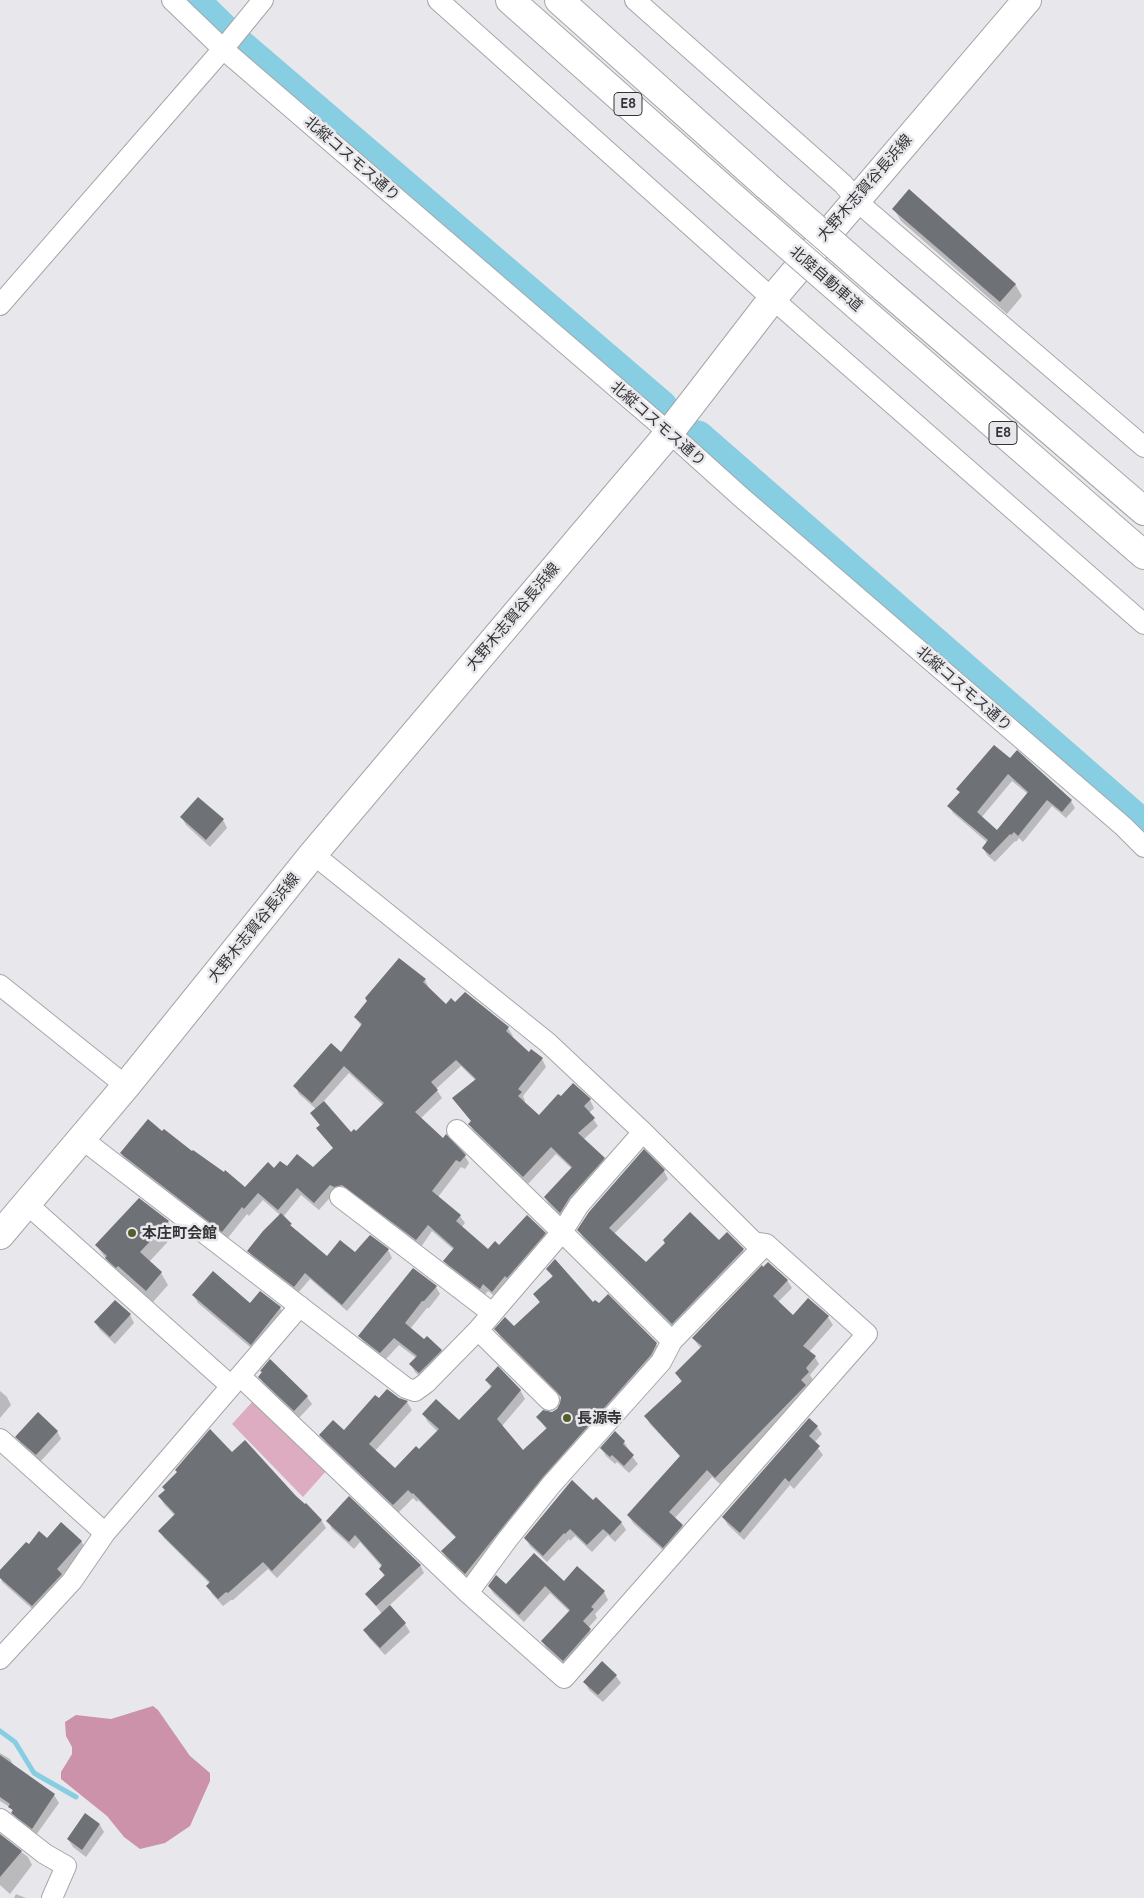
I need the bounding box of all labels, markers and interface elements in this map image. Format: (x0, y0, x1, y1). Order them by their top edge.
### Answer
road number: E8 (614, 92, 642, 116)
street label: 北縦コスモス通り (301, 113, 403, 205)
street label: 大野木志賀谷長浜線 (814, 131, 916, 245)
street label: 北陸自動車道 (786, 243, 866, 315)
street label: 北縦コスモス通り (607, 378, 709, 470)
road number: E8 (989, 422, 1017, 444)
street label: 大野木志賀谷長浜線 (463, 560, 563, 674)
street label: 北縦コスモス通り (913, 643, 1015, 735)
street label: 大野木志賀谷長浜線 (205, 870, 303, 986)
place label: 本庄町会館 (142, 1224, 217, 1242)
marker: 本庄町会館 (126, 1227, 138, 1239)
place label: 長源寺 (577, 1409, 622, 1427)
marker: 長源寺 (561, 1412, 573, 1424)

